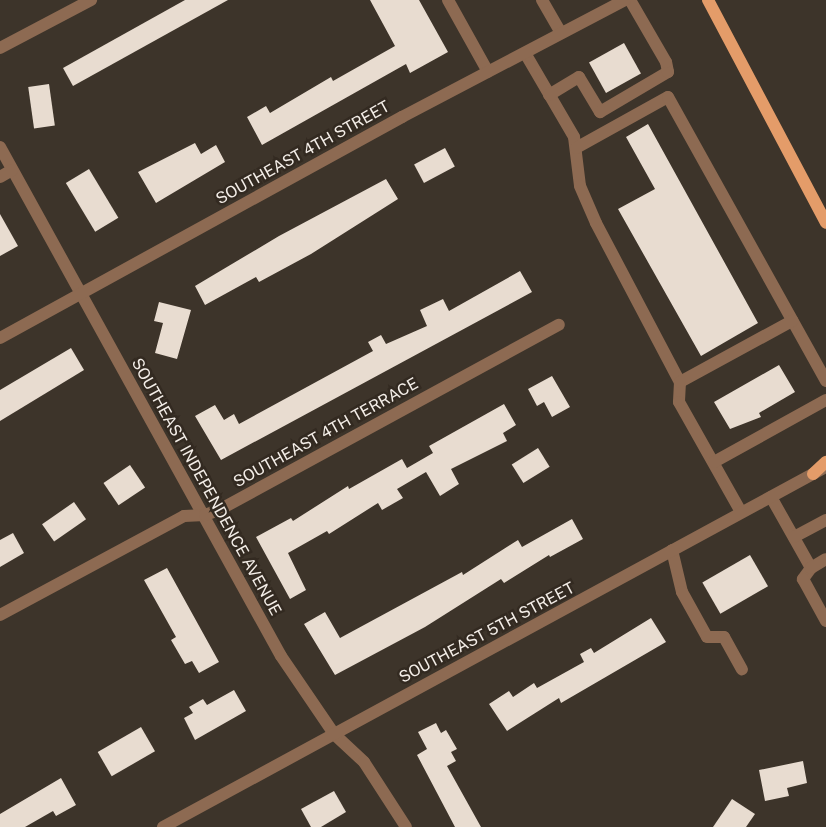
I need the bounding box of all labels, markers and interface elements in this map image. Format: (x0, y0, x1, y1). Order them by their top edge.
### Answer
street label: SOUTHEAST 4TH STREET (213, 97, 393, 209)
street label: SOUTHEAST INDEPENDENCE AVENUE (127, 355, 285, 619)
street label: SOUTHEAST 4TH TERRACE (230, 374, 422, 492)
street label: SOUTHEAST 5TH STREET (396, 578, 578, 688)

